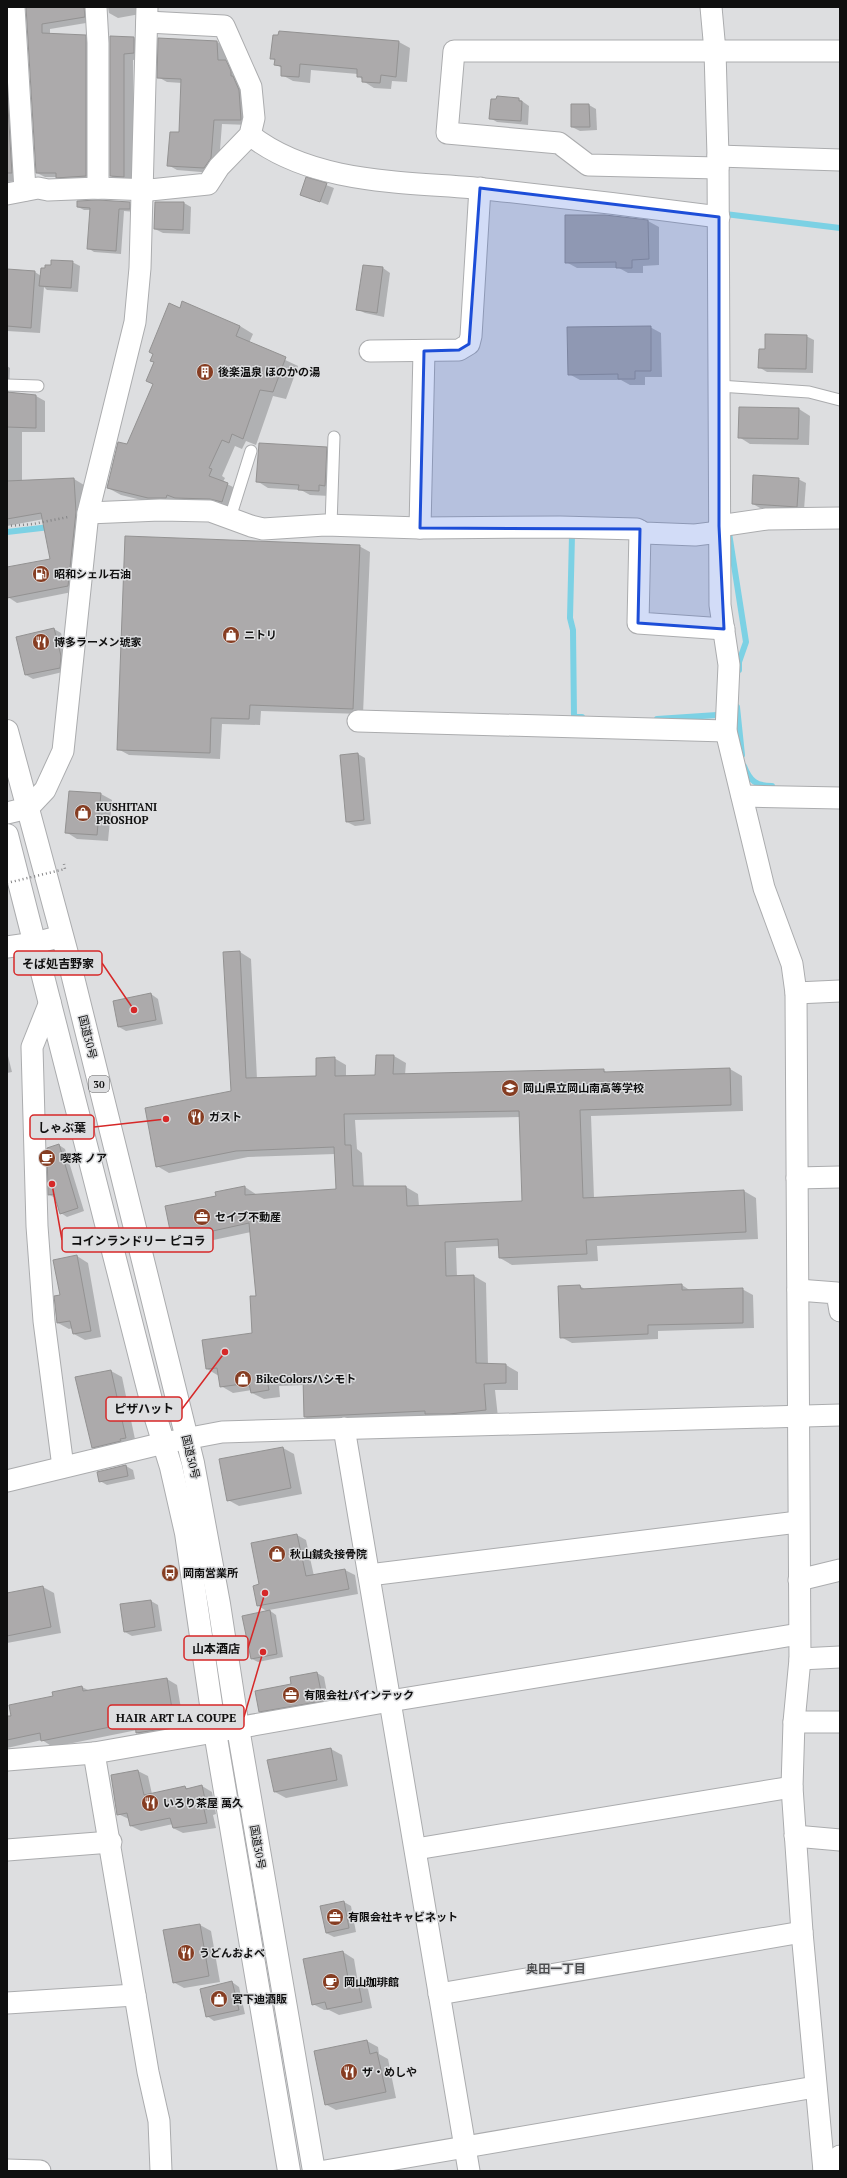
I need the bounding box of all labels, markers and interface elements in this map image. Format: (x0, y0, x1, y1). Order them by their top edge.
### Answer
building icon: 後楽温泉 ほのかの湯 (195, 362, 215, 382)
place label: 後楽温泉 ほのかの湯 (218, 365, 320, 379)
fuel station icon: 昭和シェル石油 (31, 564, 51, 584)
place label: 昭和シェル石油 (54, 567, 131, 581)
shop icon: ニトリ (221, 625, 241, 645)
place label: ニトリ (244, 628, 277, 642)
restaurant icon: 博多ラーメン琥家 (31, 632, 51, 652)
place label: 博多ラーメン琥家 (54, 635, 142, 649)
place label: KUSHITANI PROSHOP (96, 800, 157, 827)
shop icon: KUSHITANI PROSHOP (73, 803, 93, 823)
callout: そば処吉野家 (14, 951, 102, 975)
text: そば処吉野家 (22, 956, 94, 971)
street label: 国道30号 (76, 1014, 100, 1060)
road number: 30 (89, 1076, 109, 1092)
school or university icon: 岡山県立岡山南高等学校 (500, 1078, 520, 1098)
place label: 岡山県立岡山南高等学校 (523, 1081, 644, 1095)
restaurant icon: ガスト (186, 1107, 206, 1127)
place label: ガスト (209, 1110, 242, 1124)
callout: しゃぶ葉 (30, 1115, 94, 1139)
text: しゃぶ葉 (38, 1120, 86, 1135)
cafe icon: 喫茶 ノア (37, 1148, 57, 1168)
place label: 喫茶 ノア (60, 1151, 107, 1165)
office icon: セイブ不動産 (192, 1207, 212, 1227)
place label: セイブ不動産 (215, 1210, 281, 1224)
callout: コインランドリー ピコラ (62, 1228, 213, 1252)
text: コインランドリー ピコラ (70, 1233, 206, 1248)
shop icon: BikeColorsハシモト (233, 1369, 253, 1389)
place label: BikeColorsハシモト (256, 1372, 356, 1386)
callout: ピザハット (106, 1397, 182, 1421)
text: ピザハット (114, 1401, 174, 1416)
street label: 国道30号 (179, 1434, 203, 1480)
shop icon: 秋山鍼灸接骨院 (267, 1544, 287, 1564)
place label: 秋山鍼灸接骨院 (290, 1547, 367, 1561)
bus stop icon: 岡南営業所 (160, 1563, 180, 1583)
place label: 岡南営業所 (183, 1566, 238, 1580)
callout: 山本酒店 (184, 1636, 248, 1660)
text: 山本酒店 (192, 1641, 240, 1656)
office icon: 有限会社パインテック (281, 1685, 301, 1705)
place label: 有限会社パインテック (304, 1688, 414, 1702)
callout: HAIR ART LA COUPE (108, 1705, 244, 1729)
text: HAIR ART LA COUPE (116, 1710, 236, 1725)
restaurant icon: いろり茶屋 萬久 (140, 1793, 160, 1813)
place label: いろり茶屋 萬久 (163, 1796, 243, 1810)
street label: 国道30号 (247, 1824, 269, 1870)
office icon: 有限会社キャビネット (325, 1907, 345, 1927)
place label: 有限会社キャビネット (348, 1910, 458, 1924)
restaurant icon: うどんおよべ (176, 1943, 196, 1963)
place label: うどんおよべ (199, 1946, 265, 1960)
district label: 奥田一丁目 (526, 1961, 586, 1976)
cafe icon: 岡山珈琲館 (321, 1972, 341, 1992)
place label: 岡山珈琲館 (344, 1975, 399, 1989)
shop icon: 宮下迪酒販 (209, 1989, 229, 2009)
place label: 宮下迪酒販 (232, 1992, 287, 2006)
restaurant icon: ザ・めしや (339, 2062, 359, 2082)
place label: ザ・めしや (362, 2065, 417, 2079)

